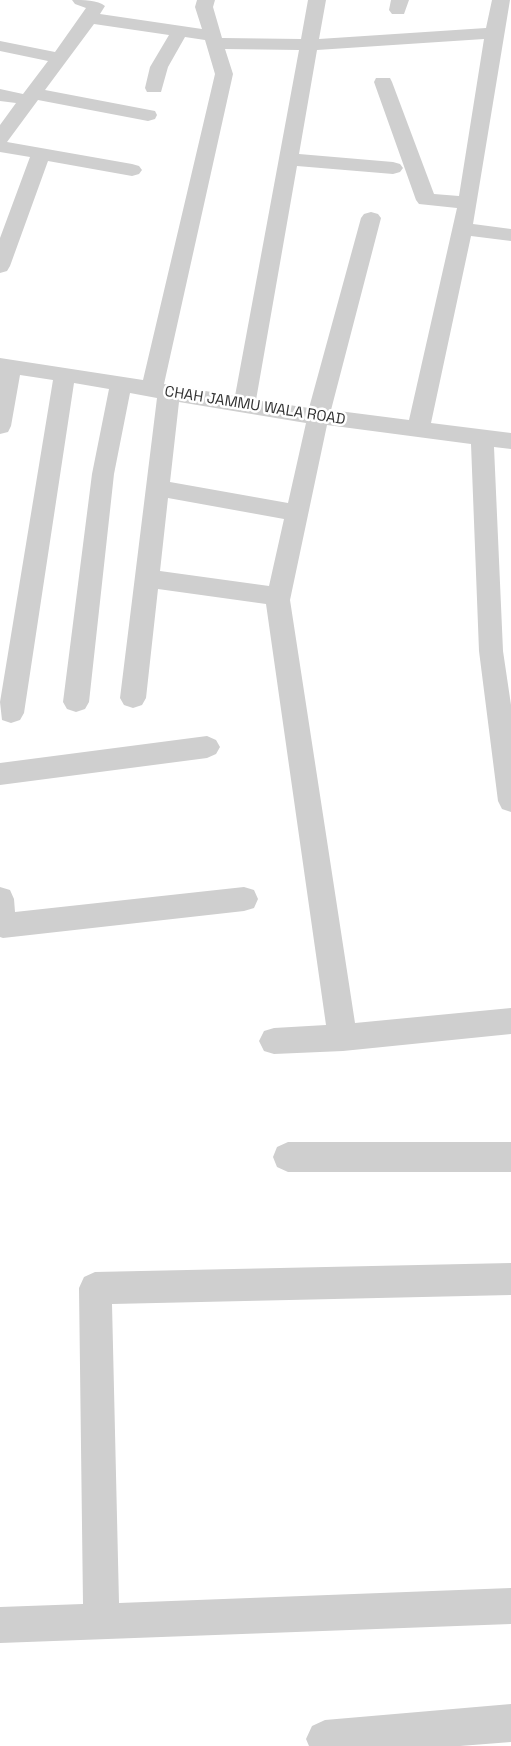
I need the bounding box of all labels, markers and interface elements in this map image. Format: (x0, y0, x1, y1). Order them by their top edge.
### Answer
street label: CHAH JAMMU WALA ROAD (163, 383, 347, 429)

